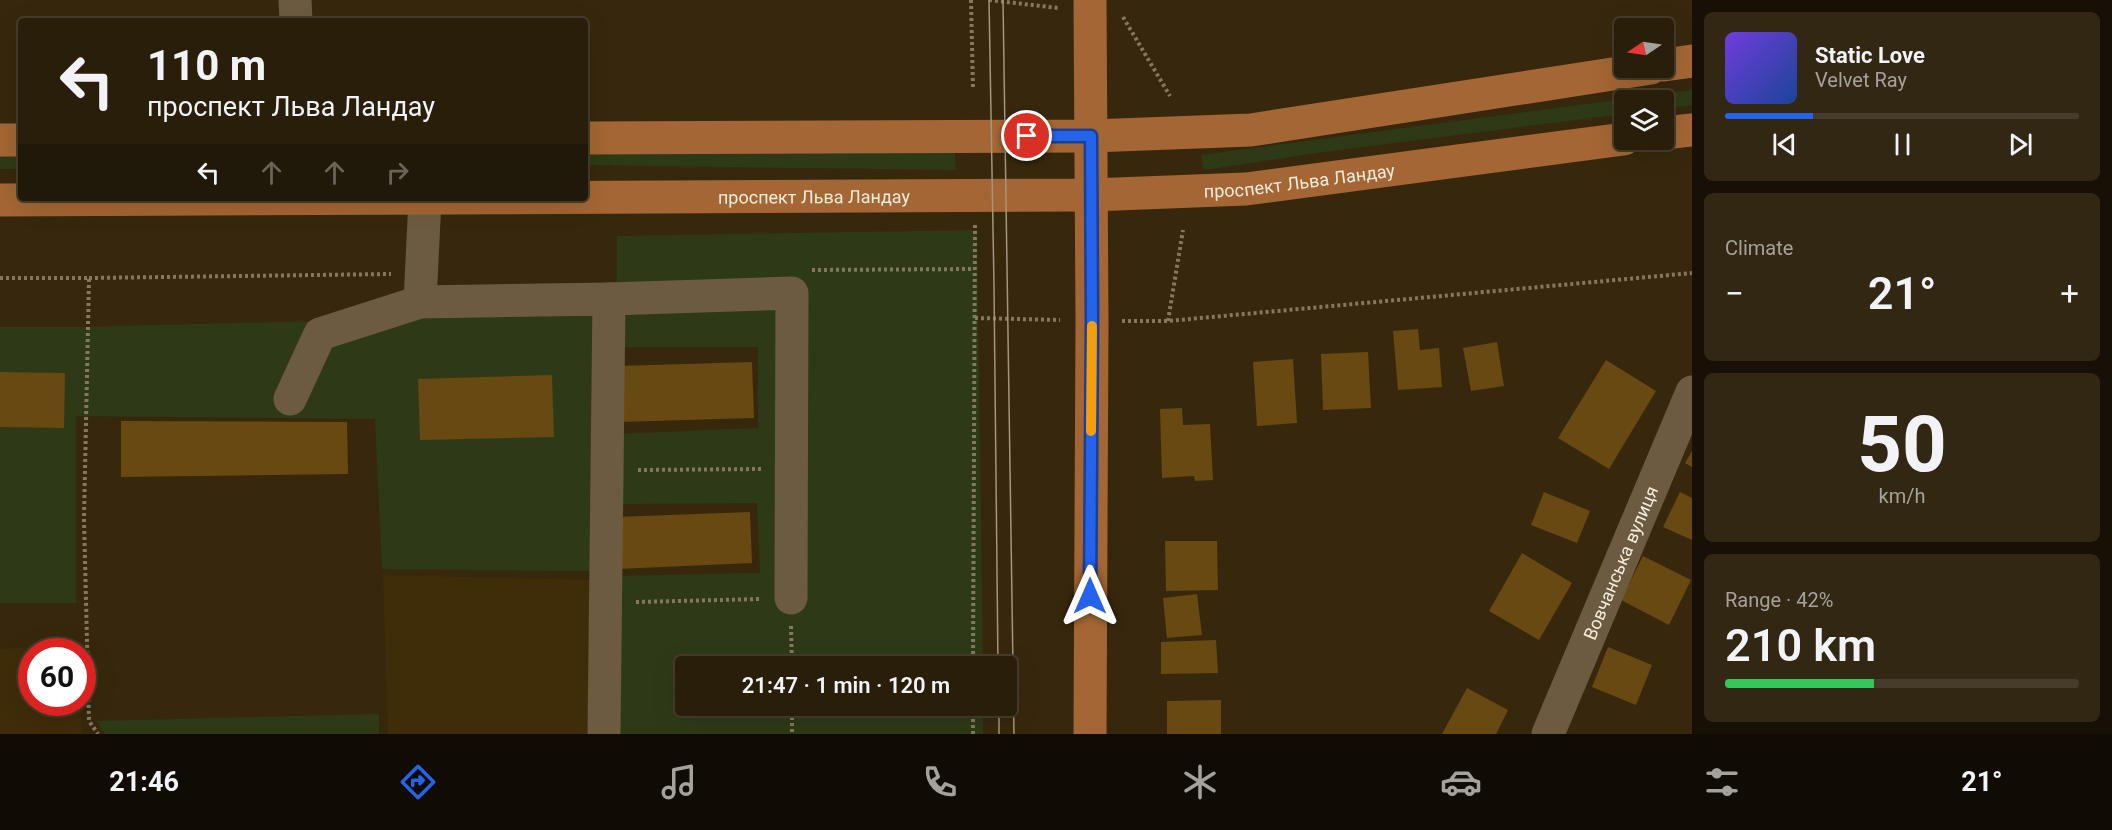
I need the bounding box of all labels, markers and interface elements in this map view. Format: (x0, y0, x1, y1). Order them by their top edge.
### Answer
north arrow (1614, 18, 1674, 78)
map controls (1614, 18, 1674, 150)
text: 110 m (147, 41, 266, 90)
icon: left (48, 42, 126, 120)
text: Static Love (1815, 43, 1925, 68)
text: Velvet Ray (1815, 68, 1907, 92)
button: layers (1614, 90, 1674, 150)
text: проспект Льва Ландау (147, 91, 435, 123)
pin (1001, 110, 1052, 161)
icon: arrive (1010, 119, 1043, 152)
icon: previous (1768, 128, 1801, 161)
icon: pause (1886, 128, 1919, 161)
icon: next (2004, 128, 2037, 161)
icon: left (192, 156, 225, 189)
icon: ahead (255, 156, 288, 189)
icon: ahead (318, 156, 351, 189)
icon: right (381, 156, 414, 189)
street label: проспект Льва Ландау (1203, 159, 1396, 201)
street label: проспект Льва Ландау (718, 185, 911, 207)
text: Climate (1725, 236, 1793, 260)
text: 21° (1868, 267, 1936, 320)
text: − (1725, 274, 1744, 313)
text: + (2060, 274, 2079, 313)
text: 50 (1857, 399, 1947, 490)
street label: Вовчанська вулиця (1579, 483, 1662, 643)
text: km/h (1879, 484, 1925, 508)
position arrow (1058, 564, 1122, 628)
text: Range · 42% (1725, 588, 1833, 612)
text: 210 km (1725, 619, 1876, 672)
speed limit sign: 60 (18, 638, 96, 716)
text: 21:47 · 1 min · 120 m (742, 673, 950, 698)
icon: directions (397, 761, 439, 803)
icon: music (658, 761, 700, 803)
icon: phone (919, 761, 961, 803)
icon: climate (1179, 761, 1221, 803)
icon: car (1440, 761, 1482, 803)
icon: filters (1701, 761, 1743, 803)
text: 21:46 (109, 766, 179, 798)
text: 21° (1961, 766, 2003, 798)

